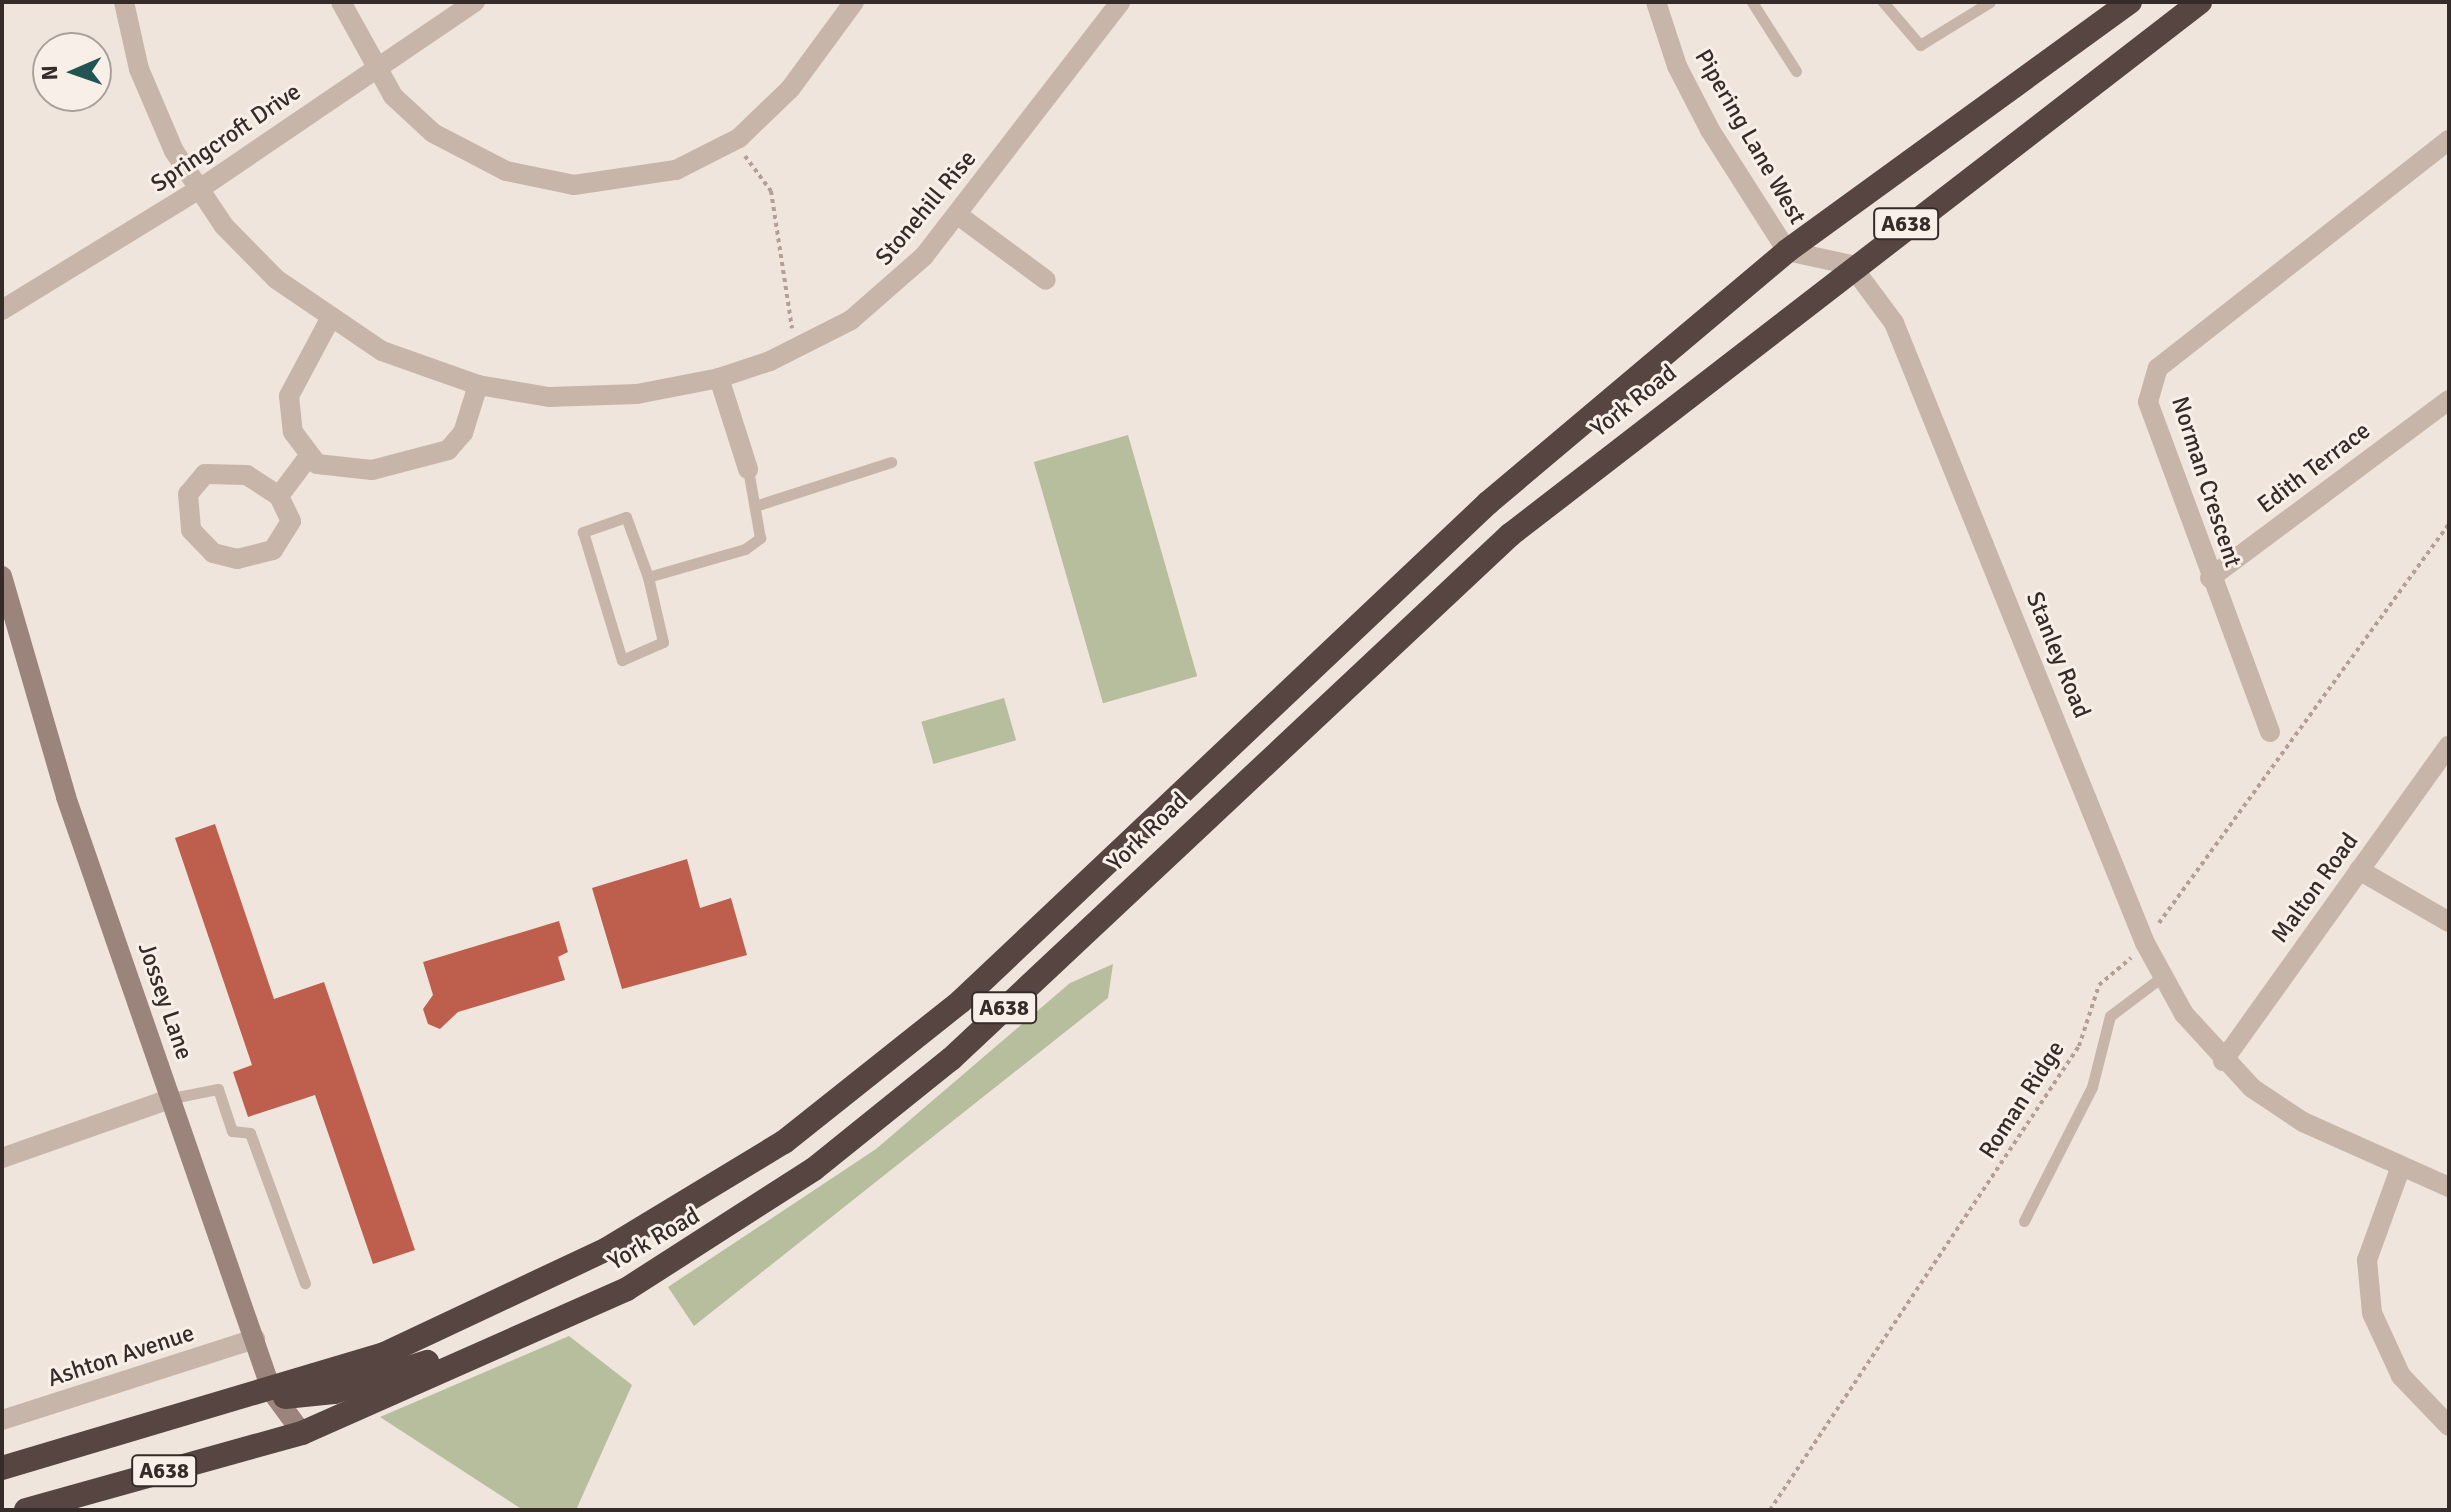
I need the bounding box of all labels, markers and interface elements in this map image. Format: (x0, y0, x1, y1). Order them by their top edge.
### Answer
north arrow (32, 32, 112, 112)
street label: Pipering Lane West (1688, 45, 1812, 229)
text: N (36, 65, 63, 81)
street label: Springcroft Drive (146, 77, 306, 199)
street label: Stonehill Rise (870, 145, 982, 271)
road number: A638 (1872, 206, 1940, 242)
street label: York Road (1585, 359, 1683, 443)
street label: Norman Crescent (2165, 393, 2247, 571)
street label: Edith Terrace (2252, 416, 2376, 520)
street label: Stanley Road (2020, 588, 2096, 722)
street label: York Road (1102, 787, 1194, 877)
street label: Malton Road (2266, 828, 2364, 948)
street label: Jossey Lane (132, 939, 198, 1063)
road number: A638 (970, 990, 1038, 1026)
street label: Roman Ridge (1973, 1036, 2071, 1164)
street label: York Road (603, 1201, 705, 1277)
street label: Ashton Avenue (44, 1319, 198, 1393)
road number: A638 (130, 1453, 198, 1489)

